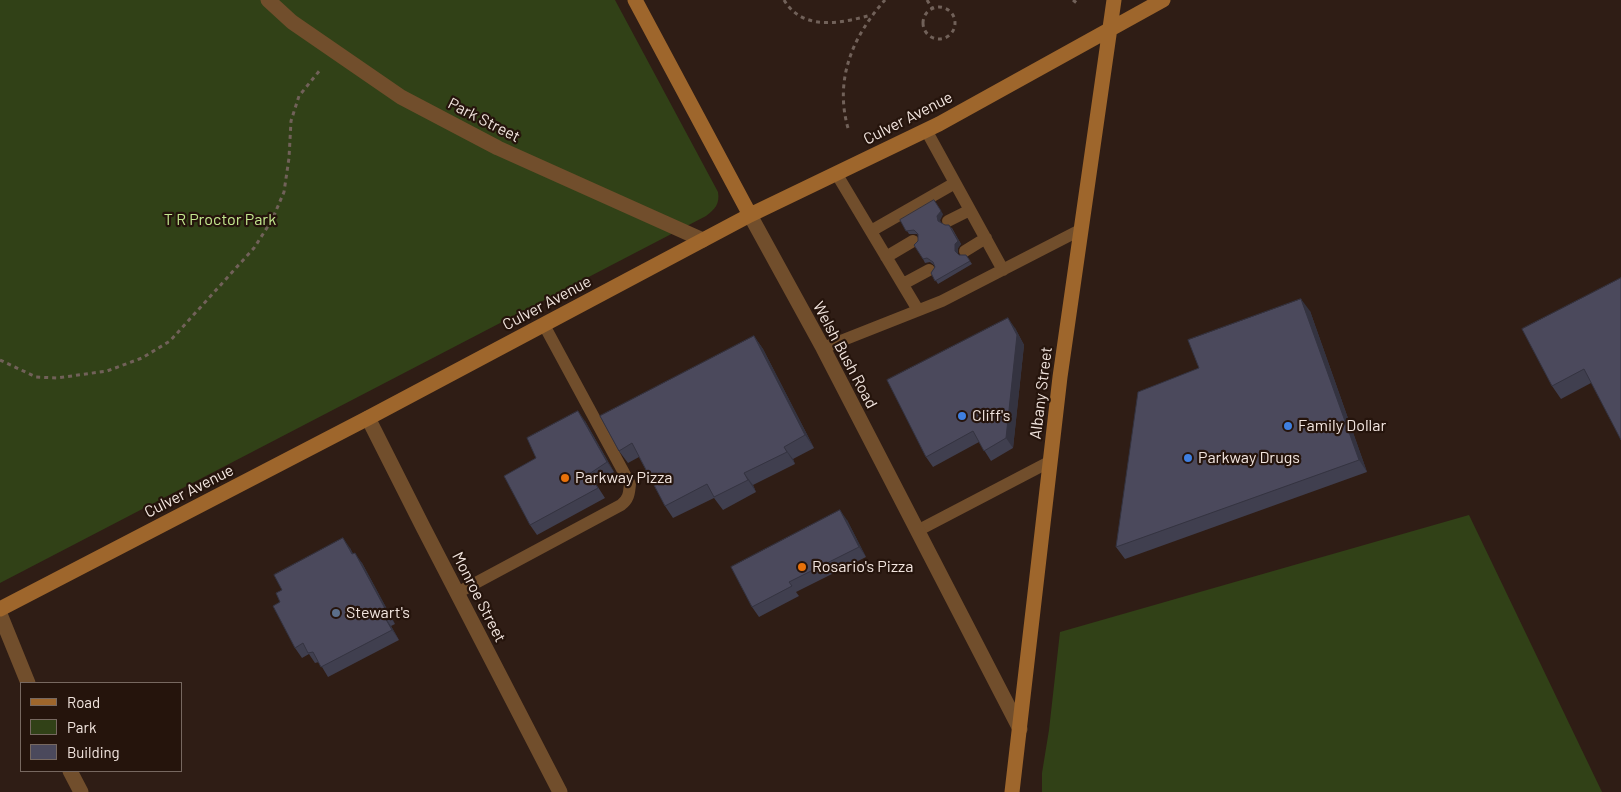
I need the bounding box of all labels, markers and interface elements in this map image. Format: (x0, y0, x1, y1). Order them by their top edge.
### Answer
street label: Culver Avenue (860, 87, 956, 149)
street label: Park Street (445, 94, 523, 146)
park label: T R Proctor Park (164, 210, 276, 230)
street label: Culver Avenue (499, 272, 595, 334)
street label: Welsh Bush Road (809, 298, 881, 412)
street label: Albany Street (1026, 346, 1056, 440)
place label: Cliff's (972, 406, 1010, 426)
marker: Cliff's (956, 410, 968, 422)
place label: Family Dollar (1298, 416, 1386, 436)
marker: Family Dollar (1282, 420, 1294, 432)
place label: Parkway Drugs (1198, 448, 1300, 468)
marker: Parkway Drugs (1182, 452, 1194, 464)
street label: Culver Avenue (141, 460, 237, 522)
place label: Parkway Pizza (575, 468, 672, 488)
marker: Parkway Pizza (559, 472, 571, 484)
street label: Monroe Street (448, 549, 510, 645)
place label: Rosario's Pizza (812, 557, 913, 577)
marker: Rosario's Pizza (796, 561, 808, 573)
place label: Stewart's (346, 603, 410, 623)
marker: Stewart's (330, 607, 342, 619)
legend (20, 682, 182, 772)
text: Road (67, 693, 100, 711)
text: Park (67, 718, 96, 736)
text: Building (67, 743, 120, 761)

